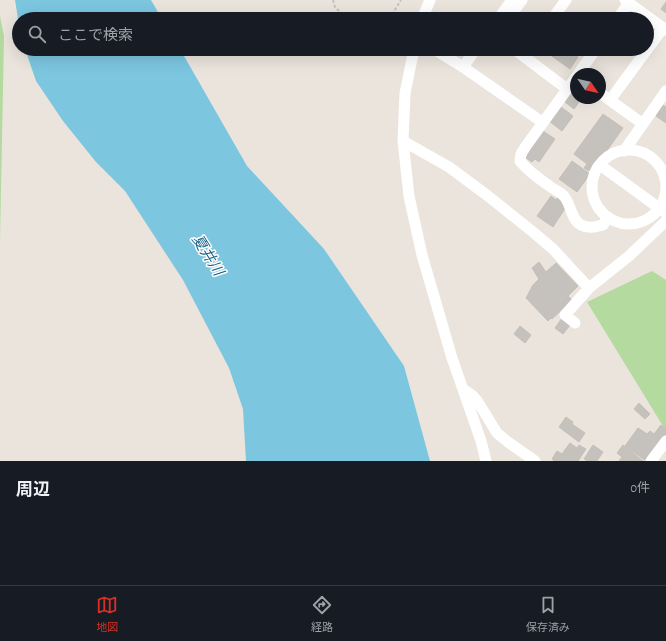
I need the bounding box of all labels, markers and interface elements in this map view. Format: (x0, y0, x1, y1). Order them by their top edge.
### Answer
search box (12, 12, 654, 56)
icon: search (26, 23, 48, 45)
text: ここで検索 (58, 28, 133, 43)
north arrow (570, 68, 606, 104)
water label: 夏井川 (189, 232, 228, 280)
text: 周辺 (16, 481, 50, 498)
text: 0件 (630, 482, 650, 495)
tab: 地図 (96, 594, 118, 634)
tab: 経路 (311, 594, 333, 634)
tab: 保存済み (526, 594, 570, 634)

